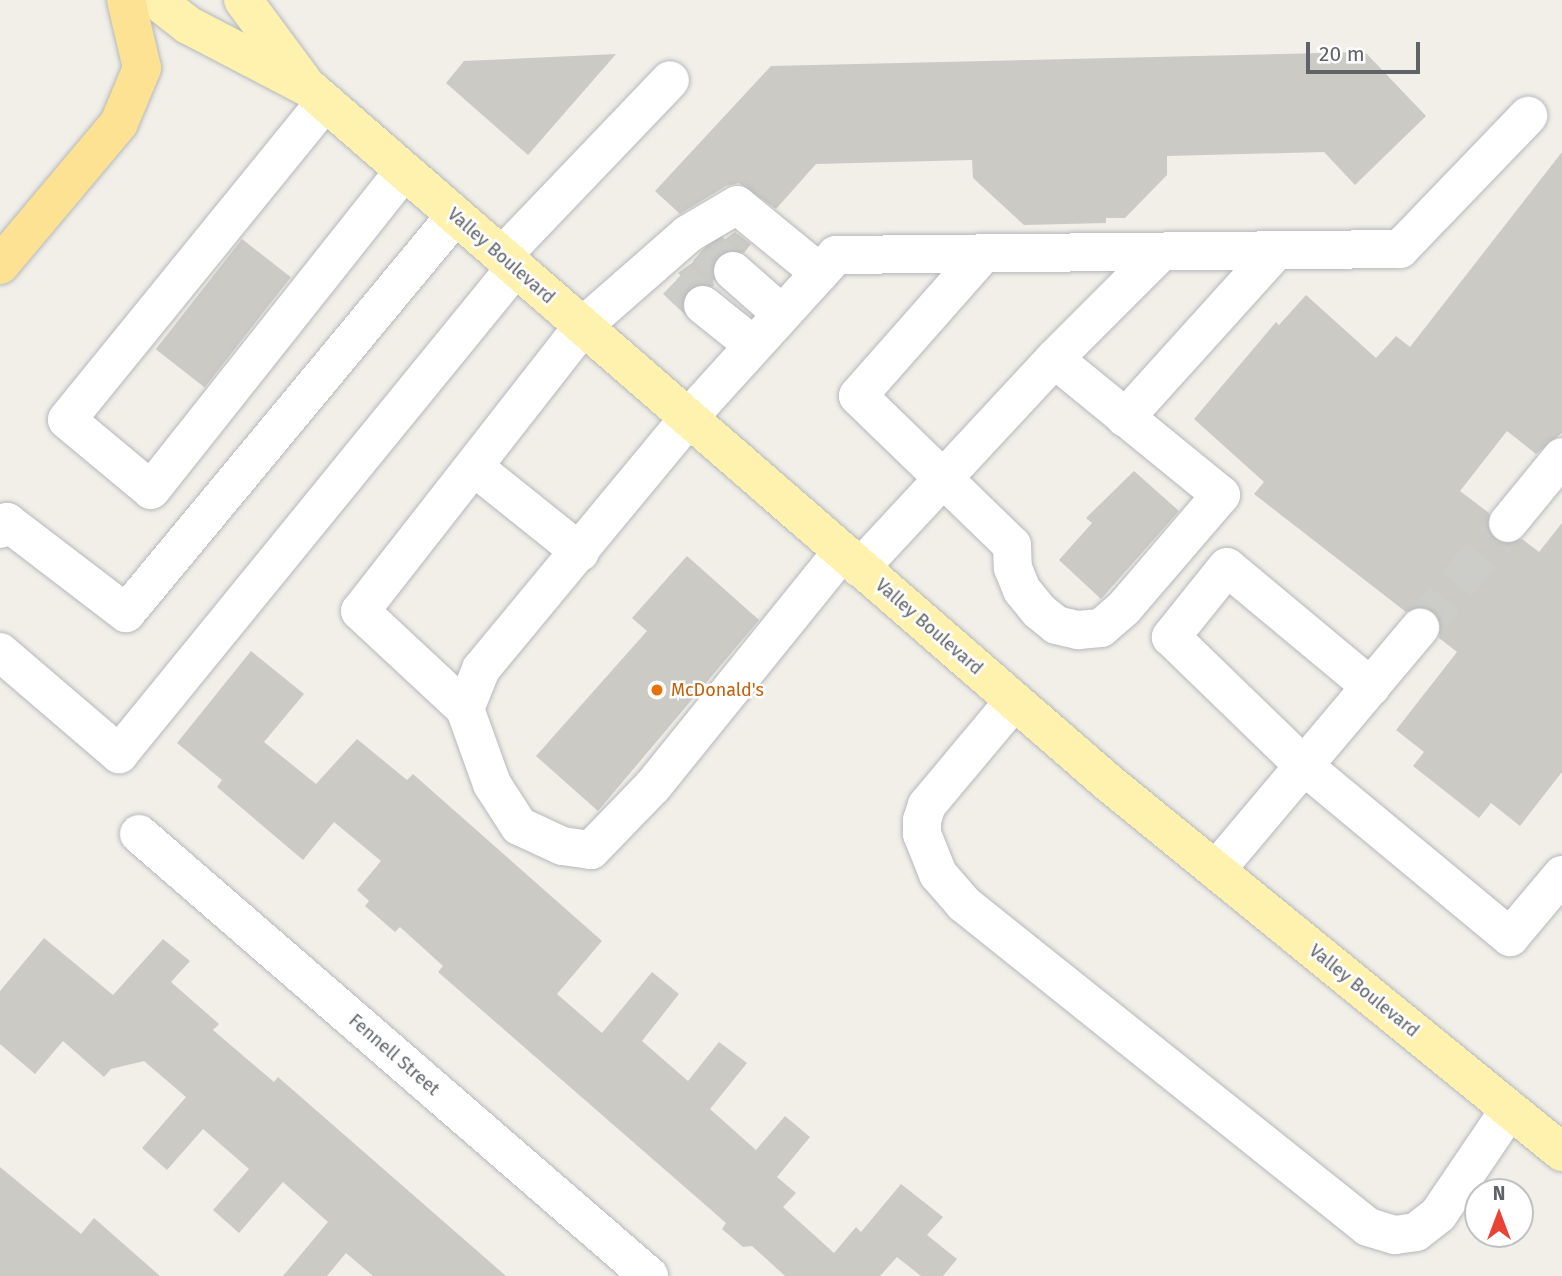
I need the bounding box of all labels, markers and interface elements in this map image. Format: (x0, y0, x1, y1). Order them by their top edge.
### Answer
scale bar (1310, 28, 1424, 72)
text: 20 m (1319, 41, 1365, 67)
street label: Valley Boulevard (443, 204, 559, 308)
street label: Valley Boulevard (871, 575, 987, 679)
place label: McDonald's (671, 679, 764, 701)
marker: McDonald's (649, 682, 665, 698)
street label: Valley Boulevard (1305, 940, 1423, 1042)
street label: Fennell Street (344, 1010, 444, 1100)
north arrow (1464, 1178, 1534, 1248)
text: N (1493, 1182, 1505, 1205)

